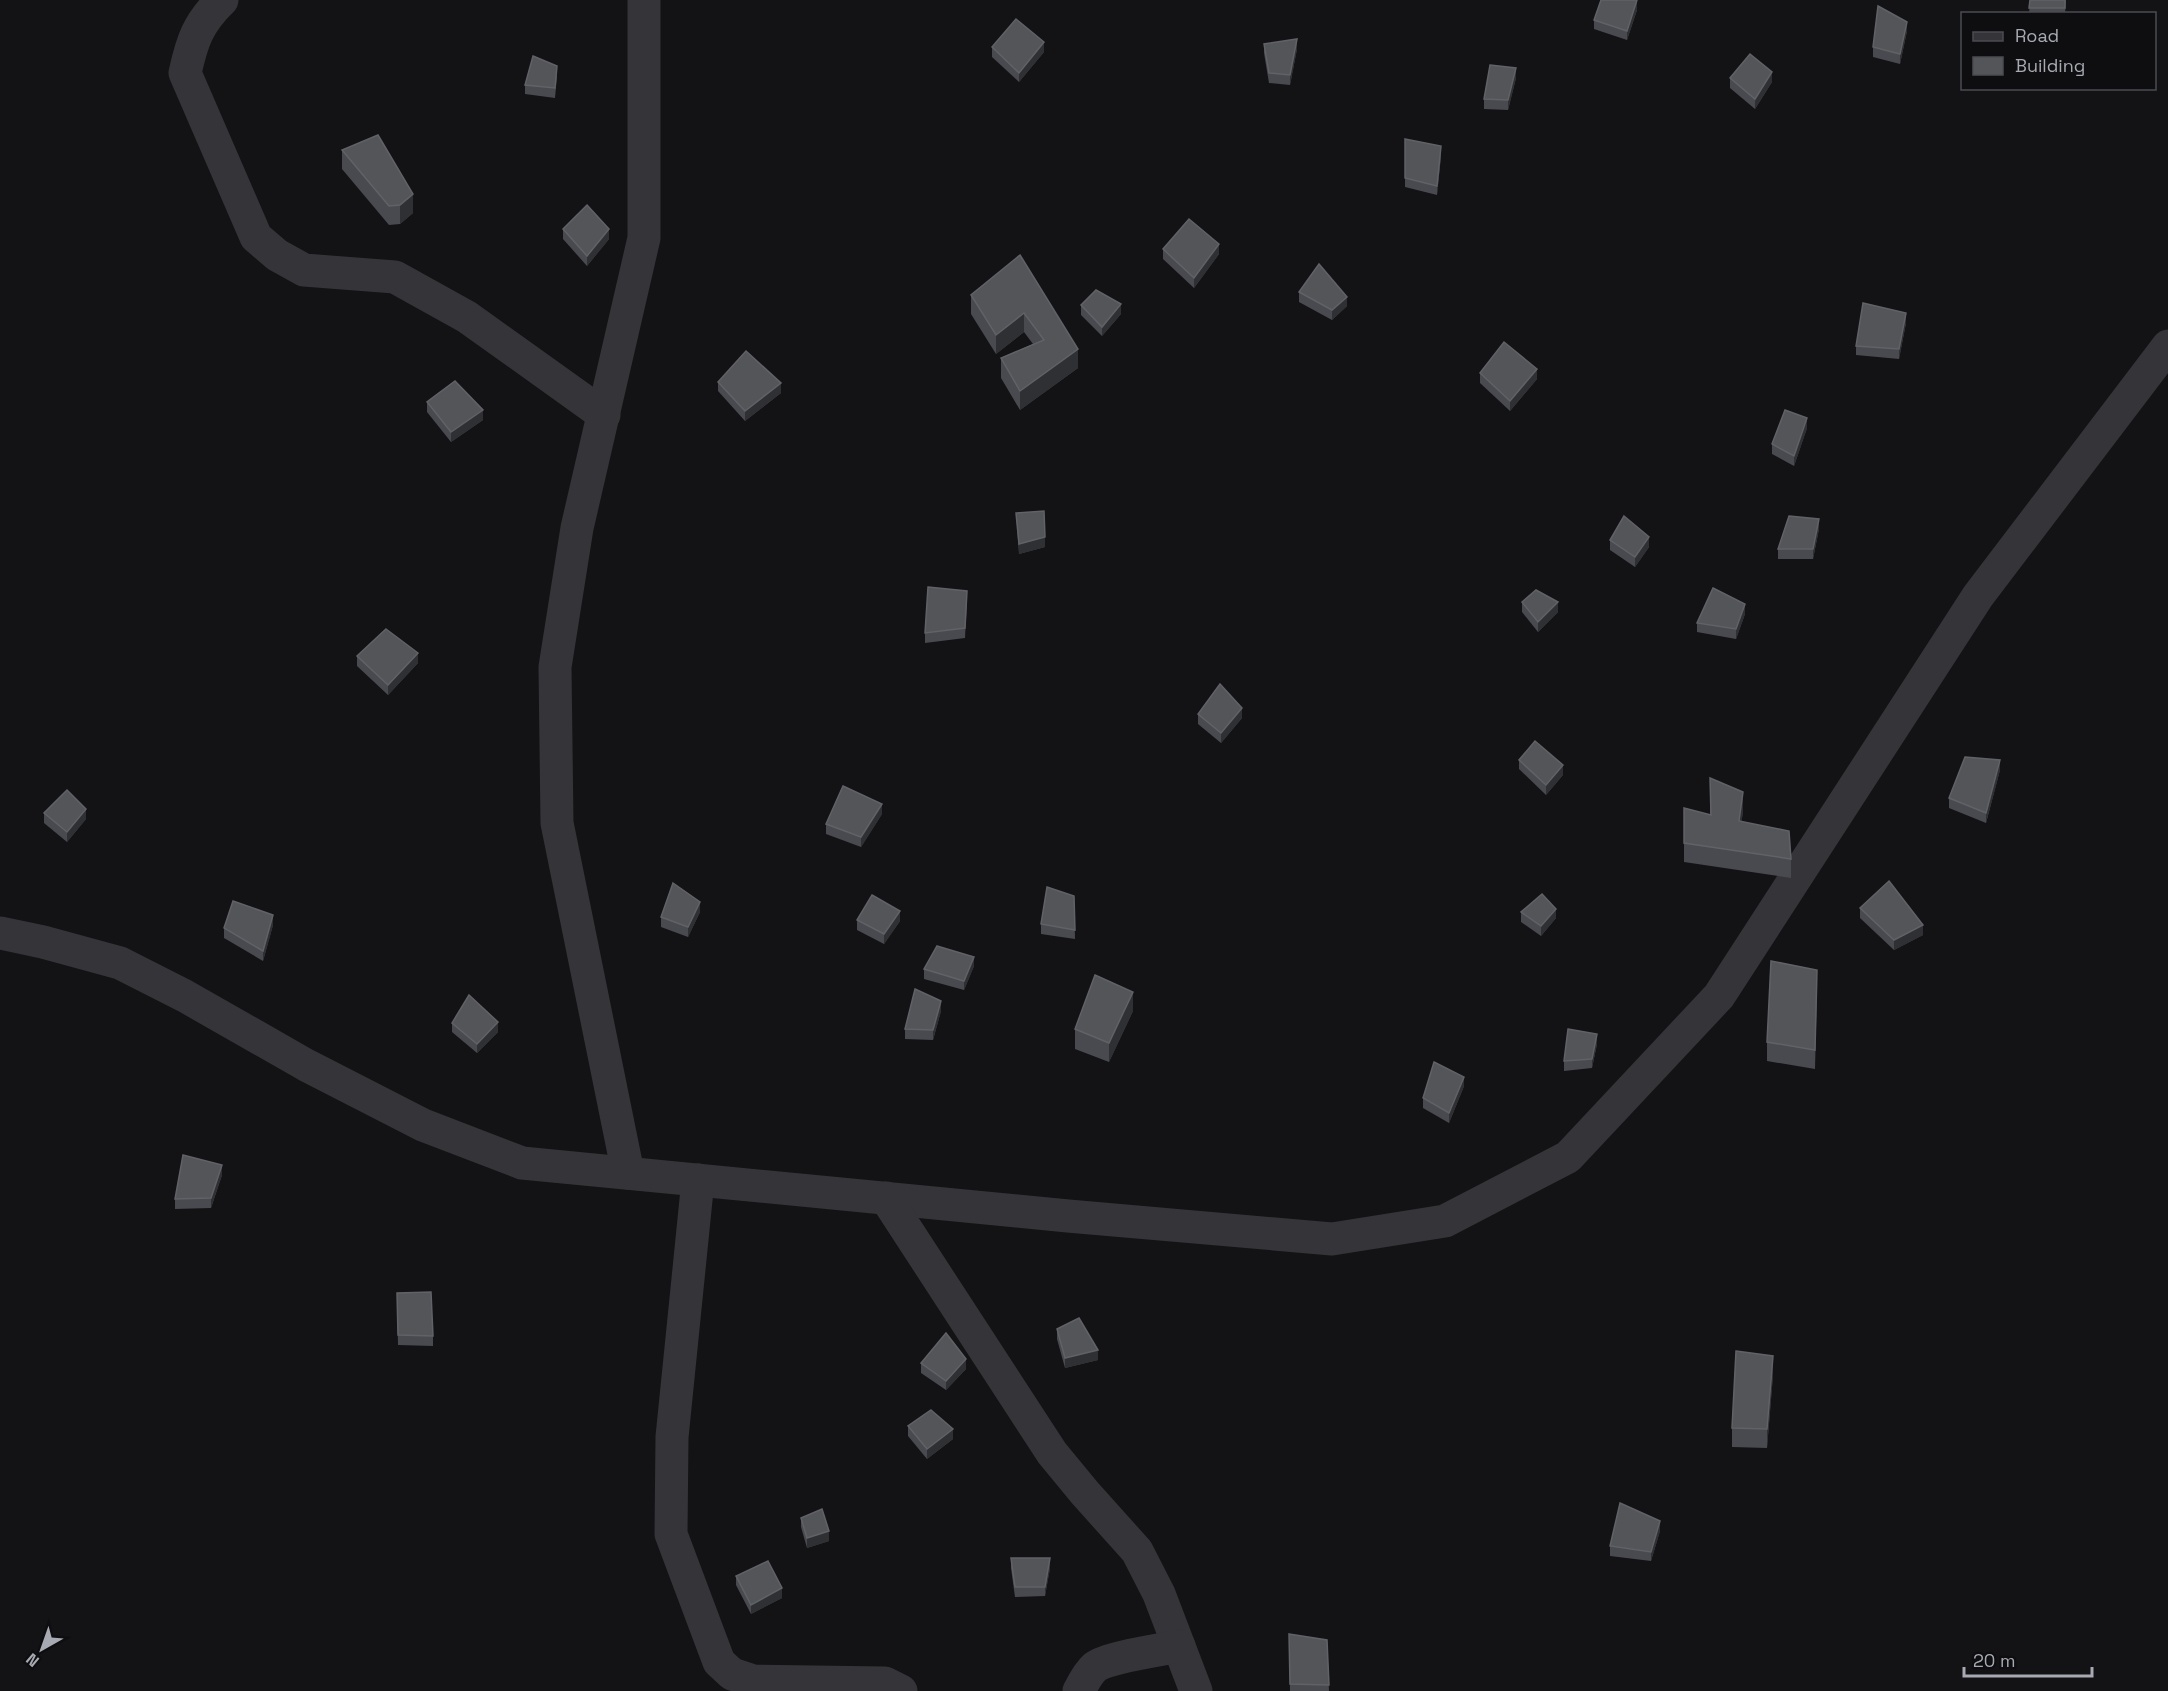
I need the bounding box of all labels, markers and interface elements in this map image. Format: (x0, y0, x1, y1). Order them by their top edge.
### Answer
legend (1961, 12, 2156, 90)
text: Road (2015, 24, 2059, 47)
text: Building (2015, 54, 2085, 77)
north arrow (12, 1619, 72, 1679)
scale bar (1964, 1640, 2092, 1678)
text: N (22, 1649, 44, 1672)
text: 20 m (1973, 1649, 2016, 1672)

